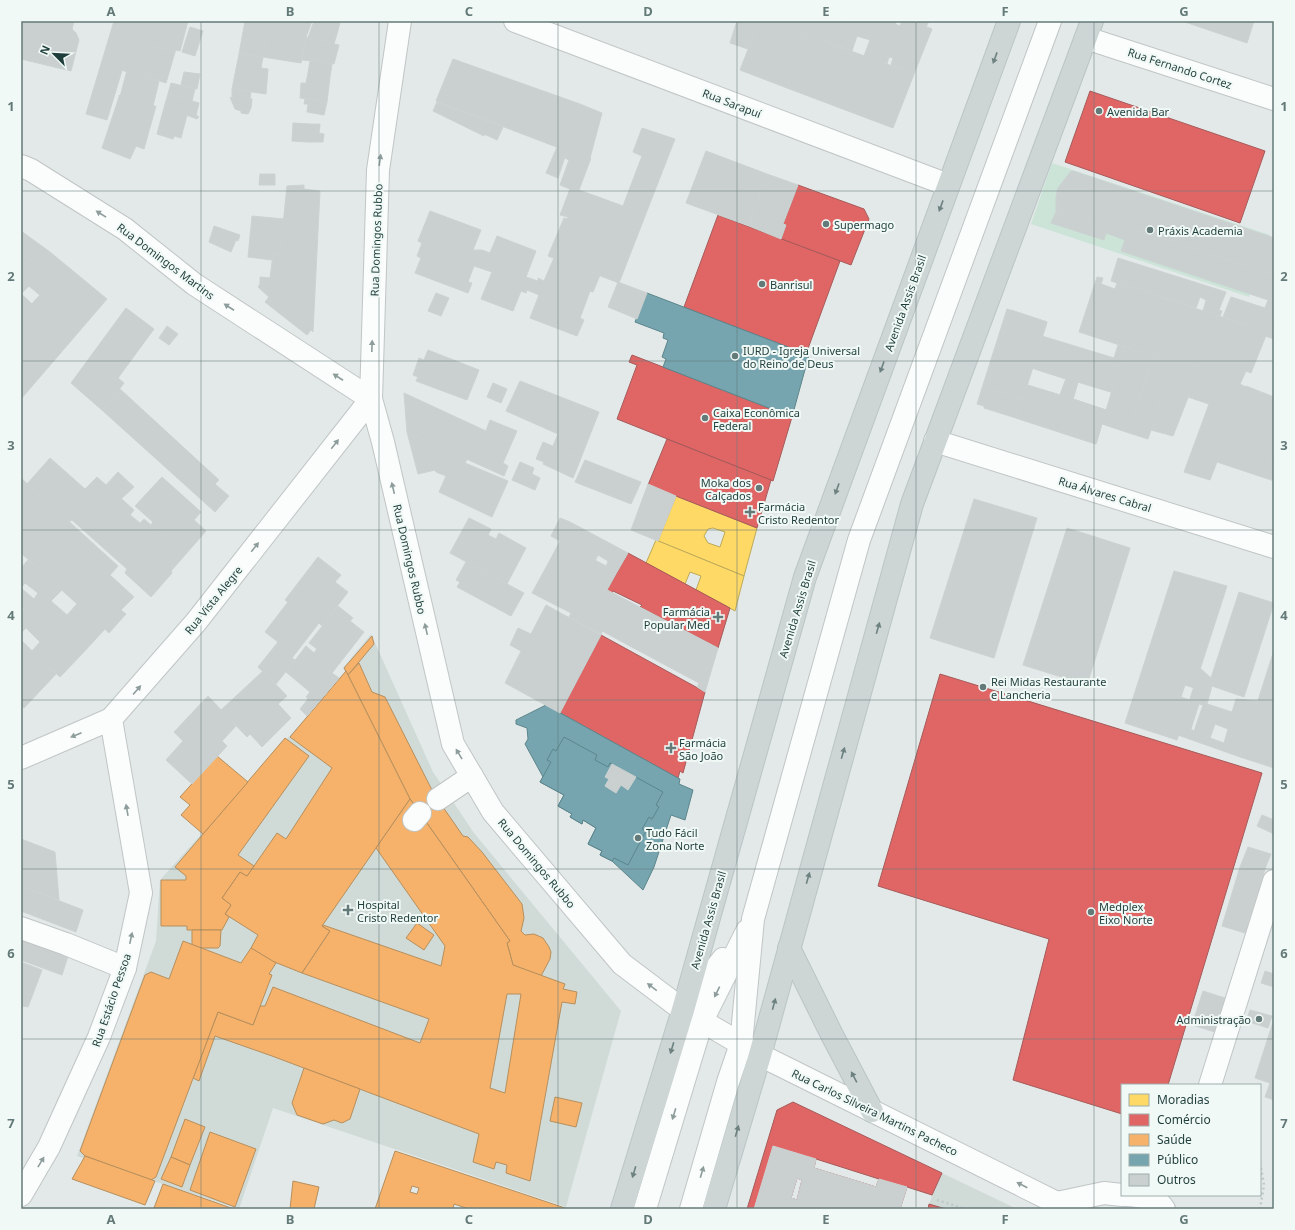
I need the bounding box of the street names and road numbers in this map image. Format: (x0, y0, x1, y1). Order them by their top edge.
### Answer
street label: Rua Fernando Cortez (1126, 44, 1234, 92)
street label: Rua Sarapuí (700, 85, 765, 121)
street label: Rua Domingos Rubbo (367, 183, 385, 297)
street label: Rua Domingos Martins (114, 219, 218, 303)
street label: Avenida Assis Brasil (881, 253, 929, 353)
street label: Rua Álvares Cabral (1057, 473, 1153, 515)
street label: Rua Domingos Rubbo (390, 502, 430, 616)
street label: Avenida Assis Brasil (775, 558, 819, 660)
street label: Rua Vista Alegre (181, 563, 245, 637)
street label: Rua Domingos Rubbo (495, 815, 579, 911)
street label: Avenida Assis Brasil (687, 869, 729, 971)
street label: Rua Estácio Pessoa (88, 951, 134, 1049)
street label: Rua Carlos Silveira Martins Pacheco (789, 1065, 961, 1159)

